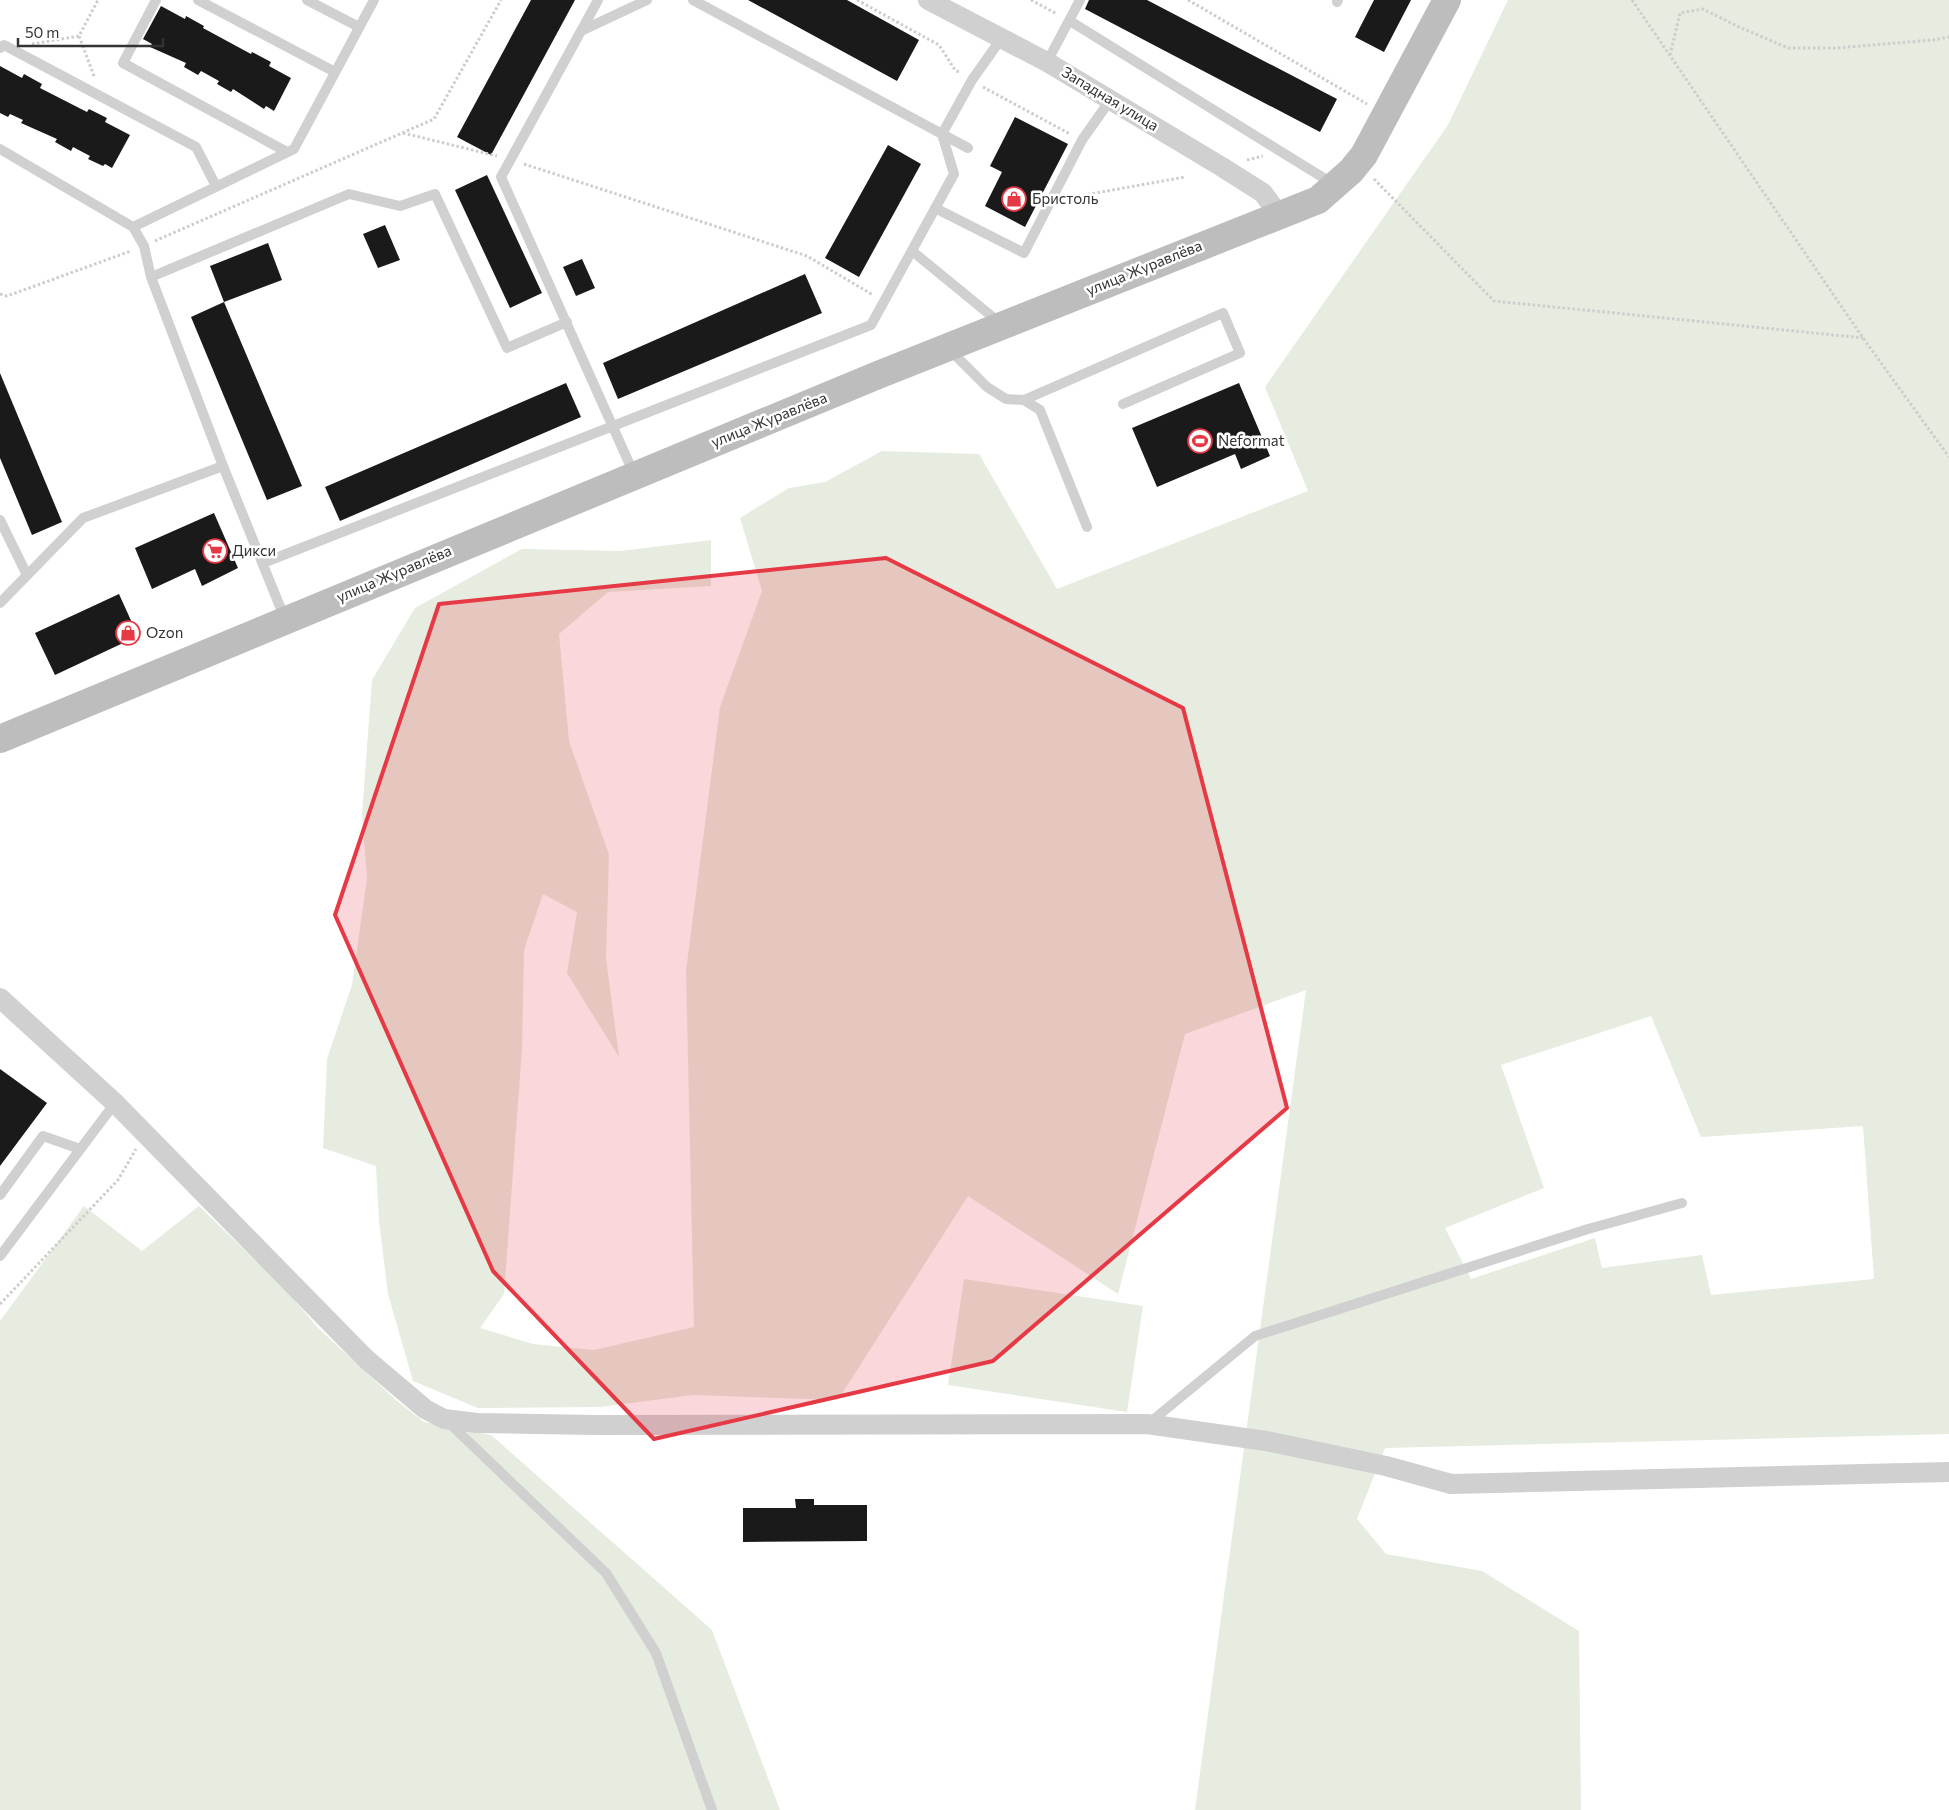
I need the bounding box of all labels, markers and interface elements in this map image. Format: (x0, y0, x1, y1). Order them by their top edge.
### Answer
scale bar (18, 15, 162, 47)
text: 50 m (25, 23, 59, 41)
street label: Западная улица (1059, 62, 1162, 134)
shop icon: Бристоль (1001, 186, 1027, 212)
place label: Бристоль (1032, 189, 1099, 207)
street label: улица Журавлёва (1083, 236, 1204, 299)
street label: улица Журавлёва (708, 388, 829, 451)
sports icon: Neformat (1187, 428, 1213, 454)
place label: Neformat (1218, 431, 1285, 449)
supermarket icon: Дикси (202, 538, 228, 564)
place label: Дикси (232, 541, 276, 559)
street label: улица Журавлёва (333, 541, 454, 605)
shop icon: Ozon (115, 620, 141, 646)
place label: Ozon (146, 623, 183, 641)

